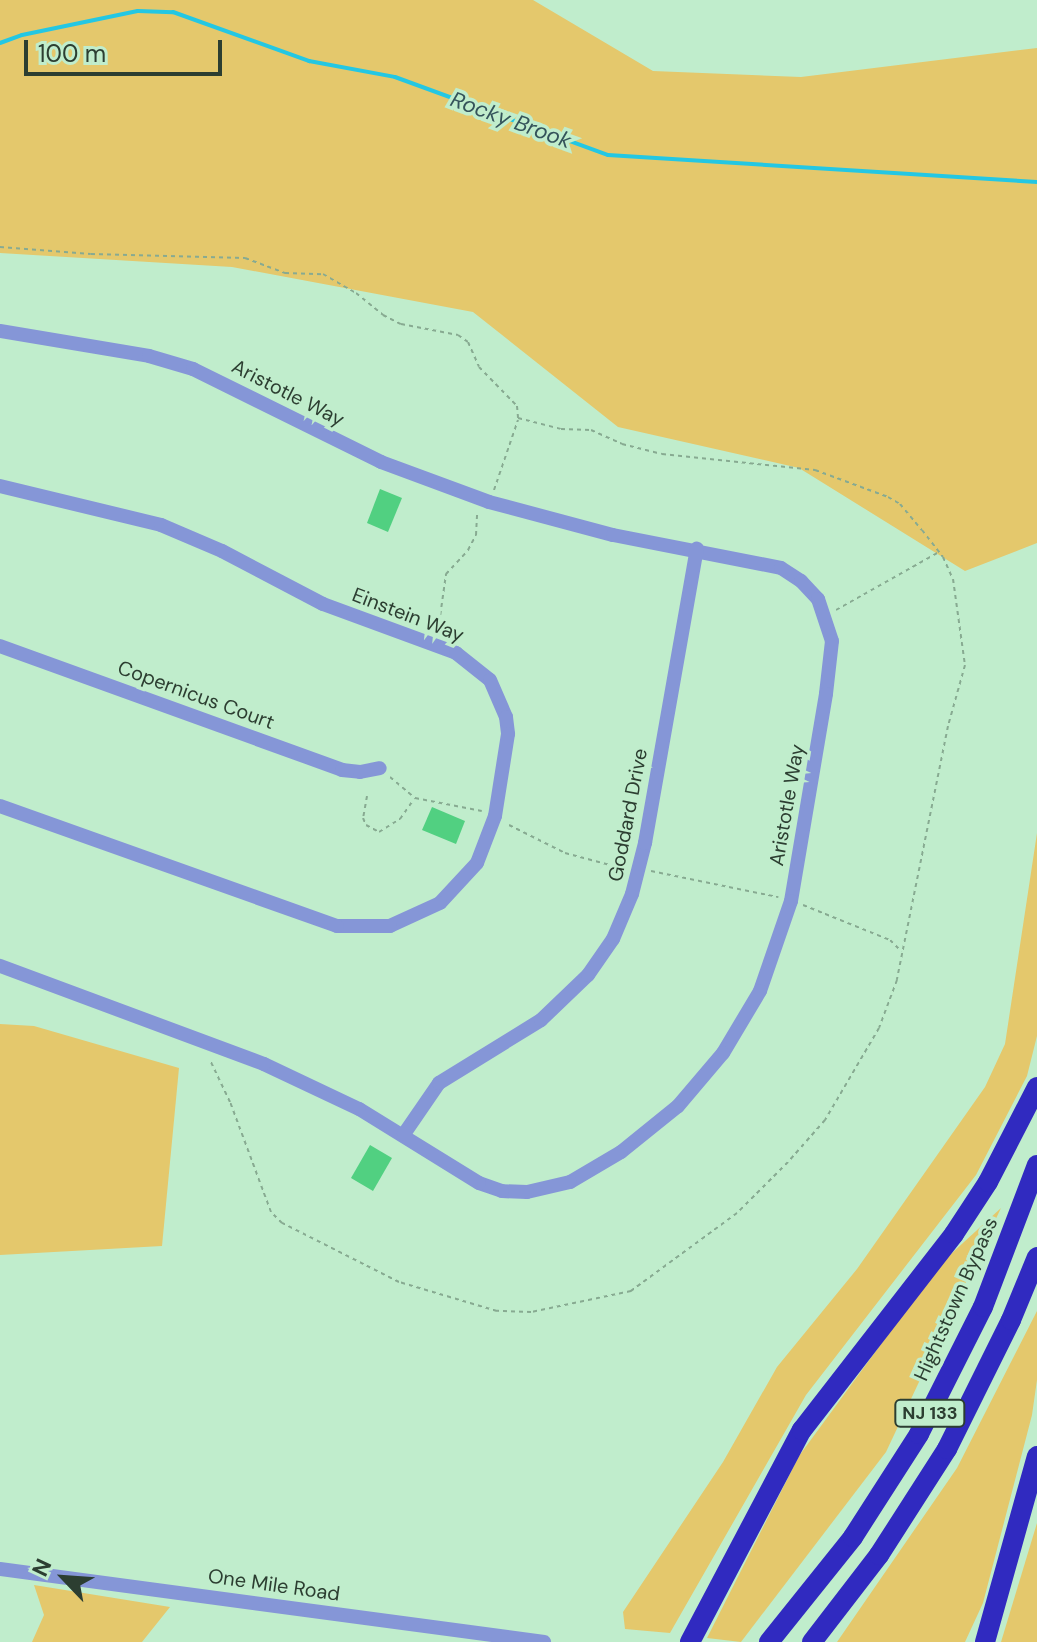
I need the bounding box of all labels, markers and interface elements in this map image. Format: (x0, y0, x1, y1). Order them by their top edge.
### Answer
scale bar (28, 24, 226, 74)
text: 100 m (38, 38, 106, 69)
water label: Rocky Brook (447, 86, 575, 154)
street label: Aristotle Way (228, 354, 348, 432)
street label: Einstein Way (349, 583, 467, 647)
street label: Copernicus Court (114, 656, 278, 734)
street label: Aristotle Way (764, 742, 810, 868)
street label: Goddard Drive (603, 746, 653, 884)
street label: Hightstown Bypass (909, 1214, 1003, 1384)
road number: NJ 133 (894, 1399, 966, 1427)
north arrow (24, 1538, 104, 1618)
text: N (25, 1554, 58, 1581)
street label: One Mile Road (206, 1564, 342, 1606)

